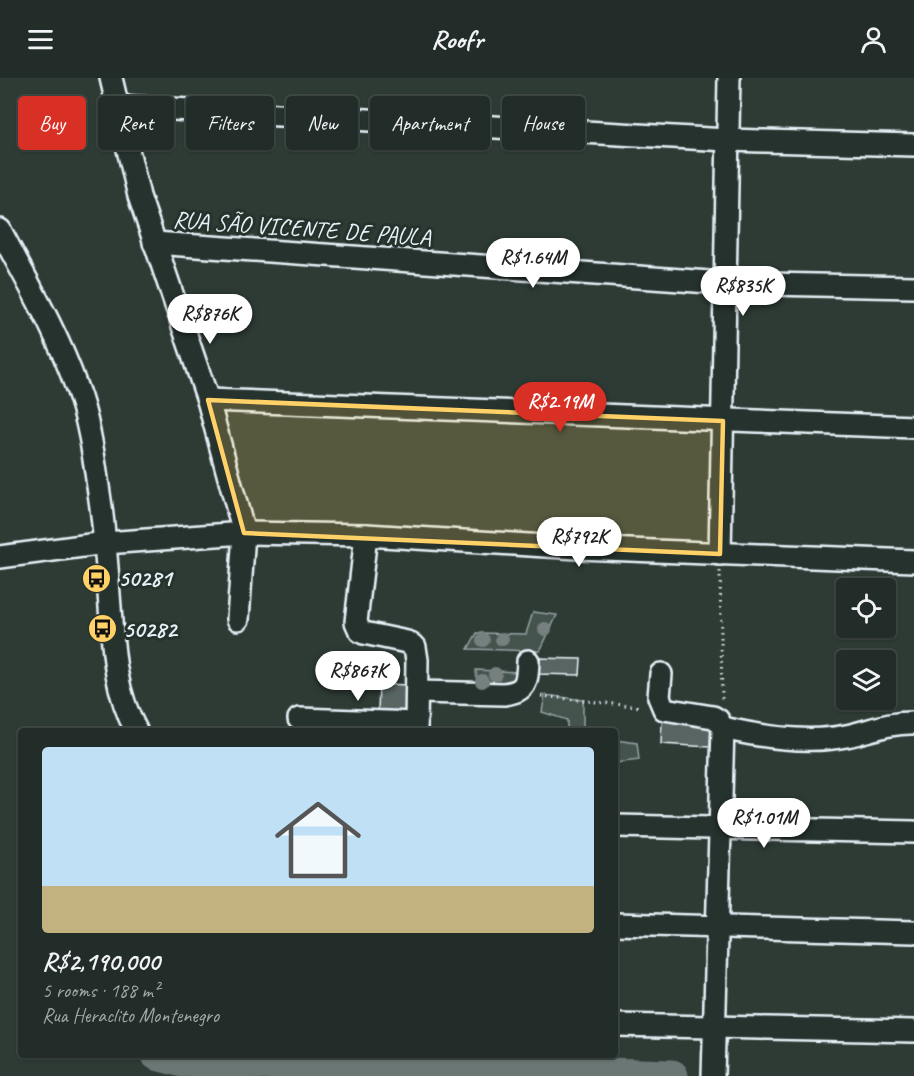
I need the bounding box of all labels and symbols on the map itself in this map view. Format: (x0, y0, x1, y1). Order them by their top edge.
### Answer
street label: RUA SÃO VICENTE DE PAULA (172, 204, 433, 252)
pin: R$1.64M (478, 238, 588, 289)
pin: R$835K (694, 266, 792, 317)
pin: R$876K (161, 294, 259, 345)
pin: R$2.19M (505, 382, 615, 433)
pin: R$792K (530, 517, 628, 568)
bus stop icon: 50281 (81, 562, 113, 594)
place label: 50281 (118, 563, 175, 593)
bus stop icon: 50282 (86, 613, 118, 645)
place label: 50282 (123, 614, 179, 644)
pin: R$867K (309, 651, 407, 702)
pin: R$1.01M (709, 798, 819, 849)

